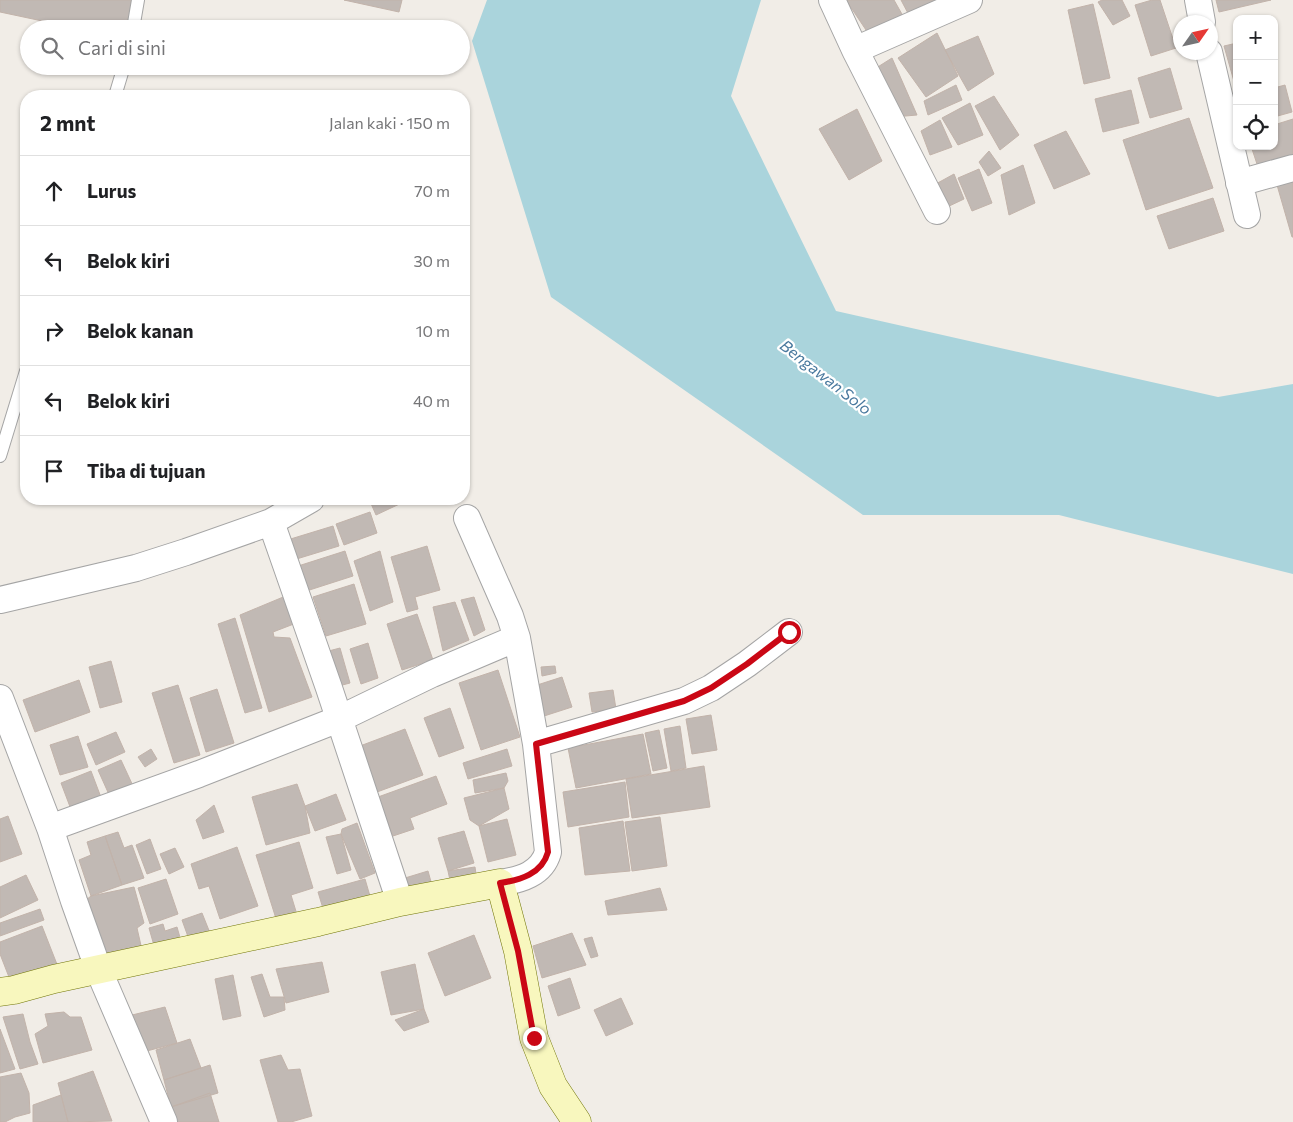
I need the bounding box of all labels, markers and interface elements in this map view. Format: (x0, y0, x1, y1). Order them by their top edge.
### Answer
north arrow (1173, 15, 1218, 60)
map controls (1233, 15, 1278, 150)
button: + (1233, 15, 1278, 60)
search box (20, 20, 470, 75)
icon: search (38, 34, 66, 62)
text: Cari di sini (78, 36, 166, 59)
button: − (1233, 60, 1278, 105)
button: locate (1233, 105, 1278, 150)
text: 2 mnt (40, 110, 95, 135)
text: Jalan kaki · 150 m (329, 113, 450, 132)
icon: ahead (40, 177, 68, 205)
text: Lurus (87, 179, 136, 202)
text: 70 m (414, 181, 450, 200)
icon: left (40, 247, 68, 275)
text: Belok kiri (87, 249, 170, 272)
text: 30 m (413, 251, 450, 270)
icon: right (40, 317, 68, 345)
text: Belok kanan (87, 319, 194, 342)
text: 10 m (416, 321, 450, 340)
water label: Bengawan Solo (777, 335, 876, 418)
icon: left (40, 387, 68, 415)
text: Belok kiri (87, 389, 170, 412)
text: 40 m (413, 391, 450, 410)
icon: arrive (40, 457, 68, 485)
text: Tiba di tujuan (87, 459, 205, 482)
route start (778, 621, 801, 644)
route end (523, 1027, 546, 1050)

